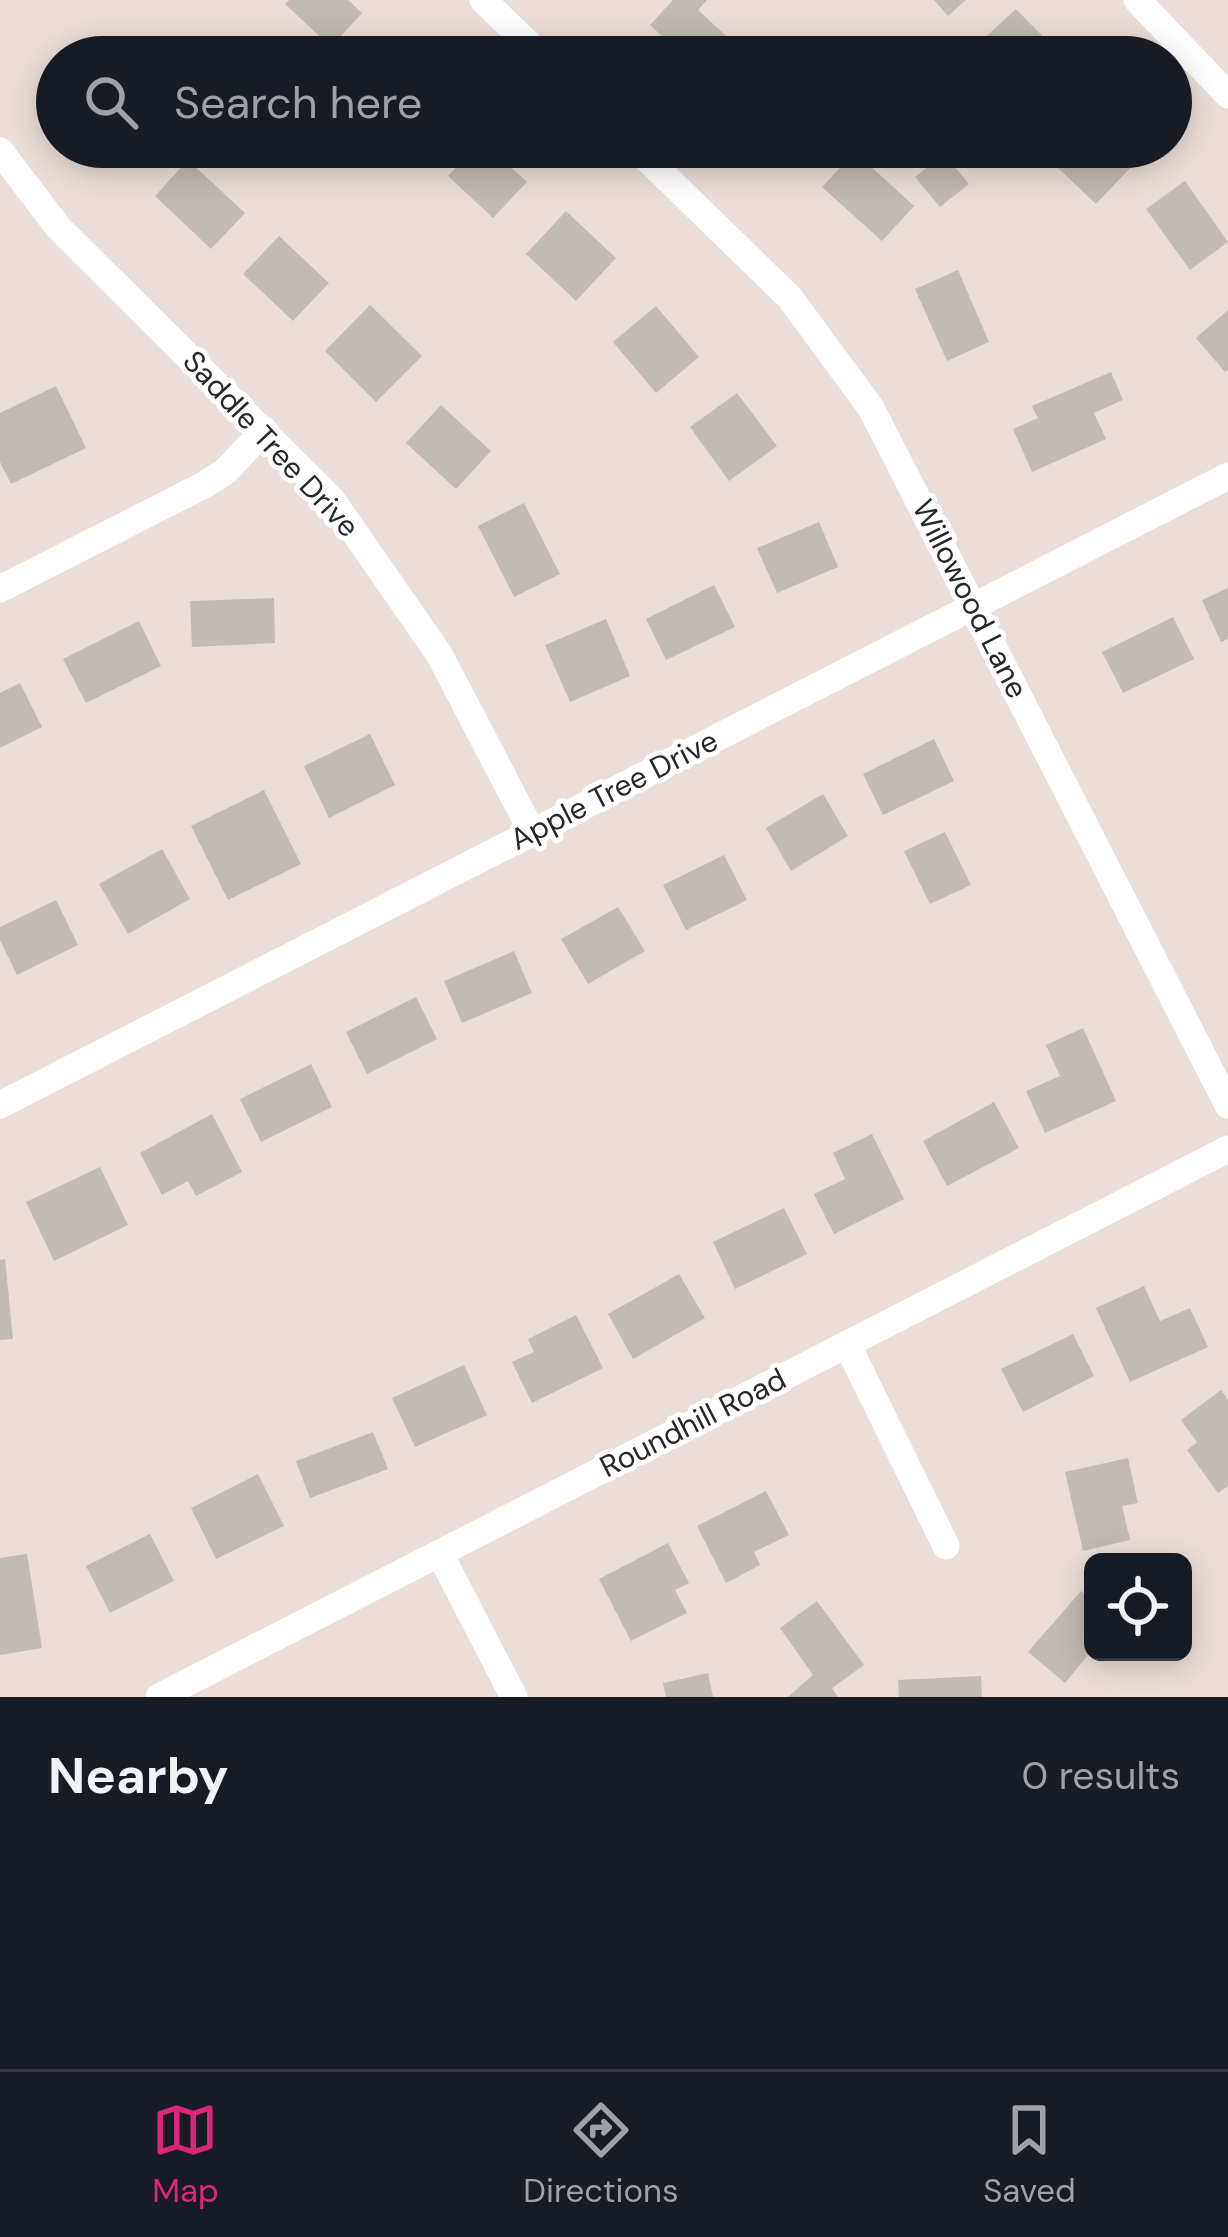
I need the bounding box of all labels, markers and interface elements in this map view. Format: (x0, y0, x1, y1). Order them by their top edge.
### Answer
search box (36, 36, 1192, 168)
icon: search (78, 69, 144, 135)
text: Search here (174, 73, 422, 132)
street label: Saddle Tree Drive (175, 342, 368, 545)
street label: Willowood Lane (904, 493, 1037, 705)
street label: Apple Tree Drive (503, 720, 724, 859)
street label: Roundhill Road (593, 1359, 792, 1486)
map controls (1084, 1553, 1192, 1661)
button: locate (1084, 1553, 1192, 1661)
text: Nearby (48, 1742, 229, 1809)
text: 0 results (1022, 1750, 1180, 1801)
tab: Map (152, 2097, 219, 2212)
tab: Directions (523, 2097, 679, 2212)
tab: Saved (983, 2097, 1076, 2212)

